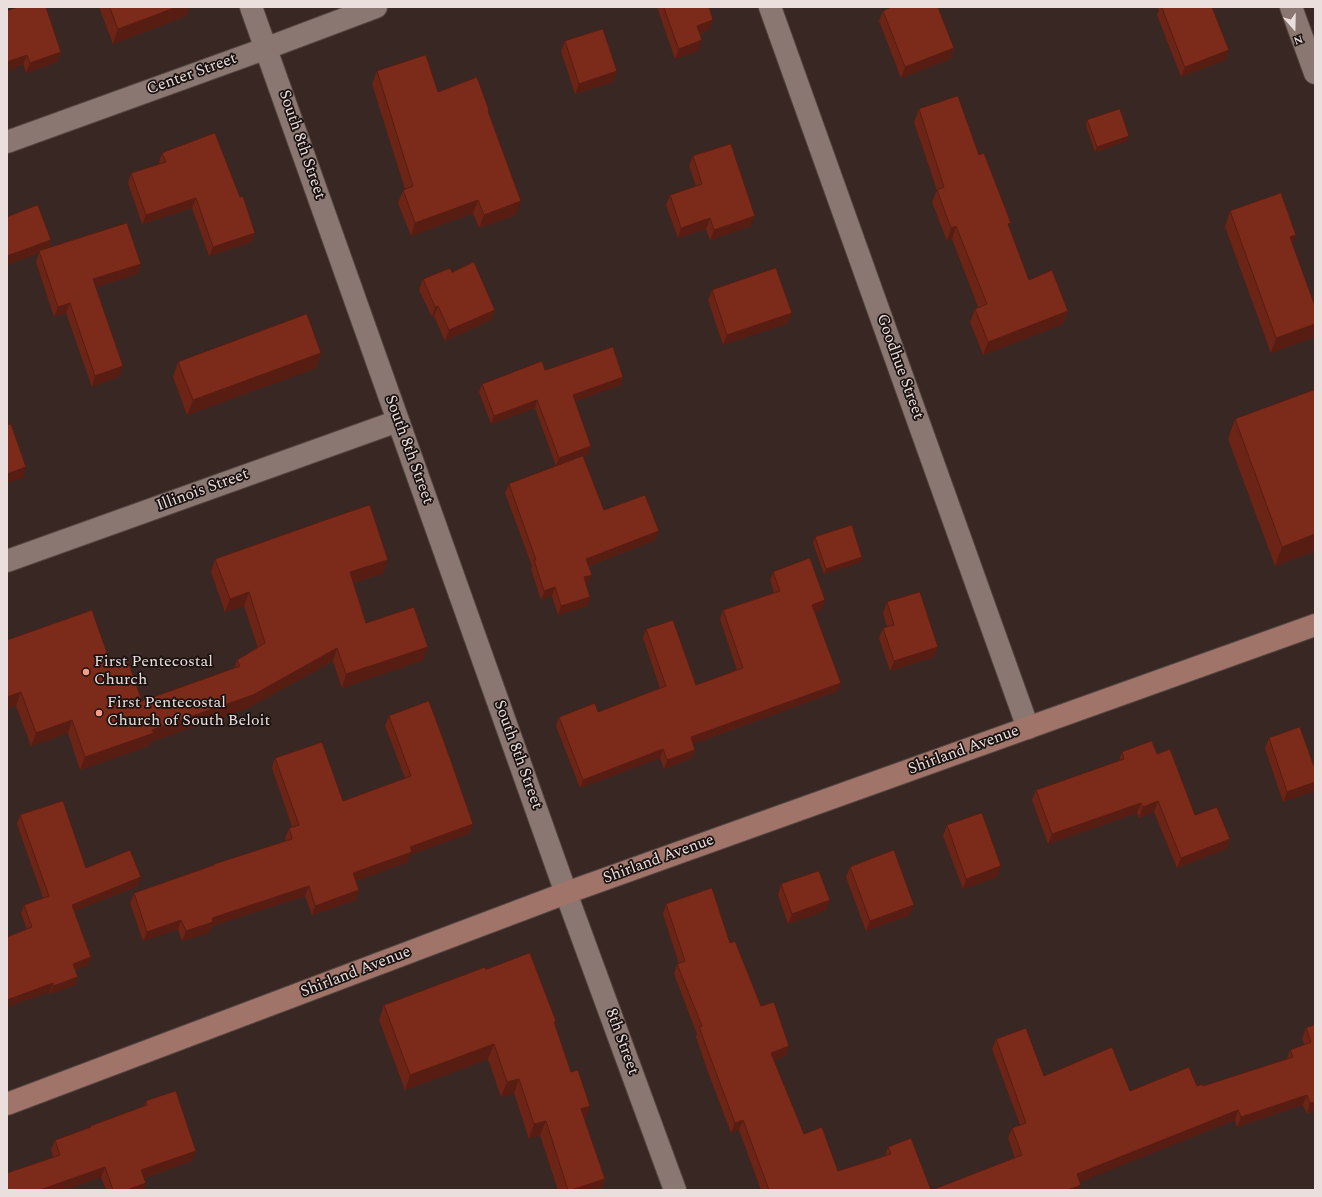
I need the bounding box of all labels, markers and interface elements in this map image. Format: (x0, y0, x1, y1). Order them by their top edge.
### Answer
north arrow (1274, 8, 1314, 48)
text: N (1291, 30, 1305, 49)
street label: Center Street (144, 50, 240, 100)
street label: South 8th Street (273, 88, 329, 202)
street label: Goodhue Street (871, 312, 927, 422)
street label: South 8th Street (379, 393, 437, 507)
street label: Illinois Street (154, 465, 252, 517)
place label: First Pentecostal Church (94, 653, 213, 691)
marker: First Pentecostal Church (81, 667, 91, 677)
place label: First Pentecostal Church of South Beloit (107, 694, 270, 732)
street label: South 8th Street (488, 698, 546, 812)
marker: First Pentecostal Church of South Beloit (94, 708, 104, 718)
street label: Shirland Avenue (906, 722, 1022, 780)
street label: Shirland Avenue (601, 831, 717, 889)
street label: Shirland Avenue (298, 943, 414, 1003)
street label: 8th Street (600, 1006, 642, 1078)

